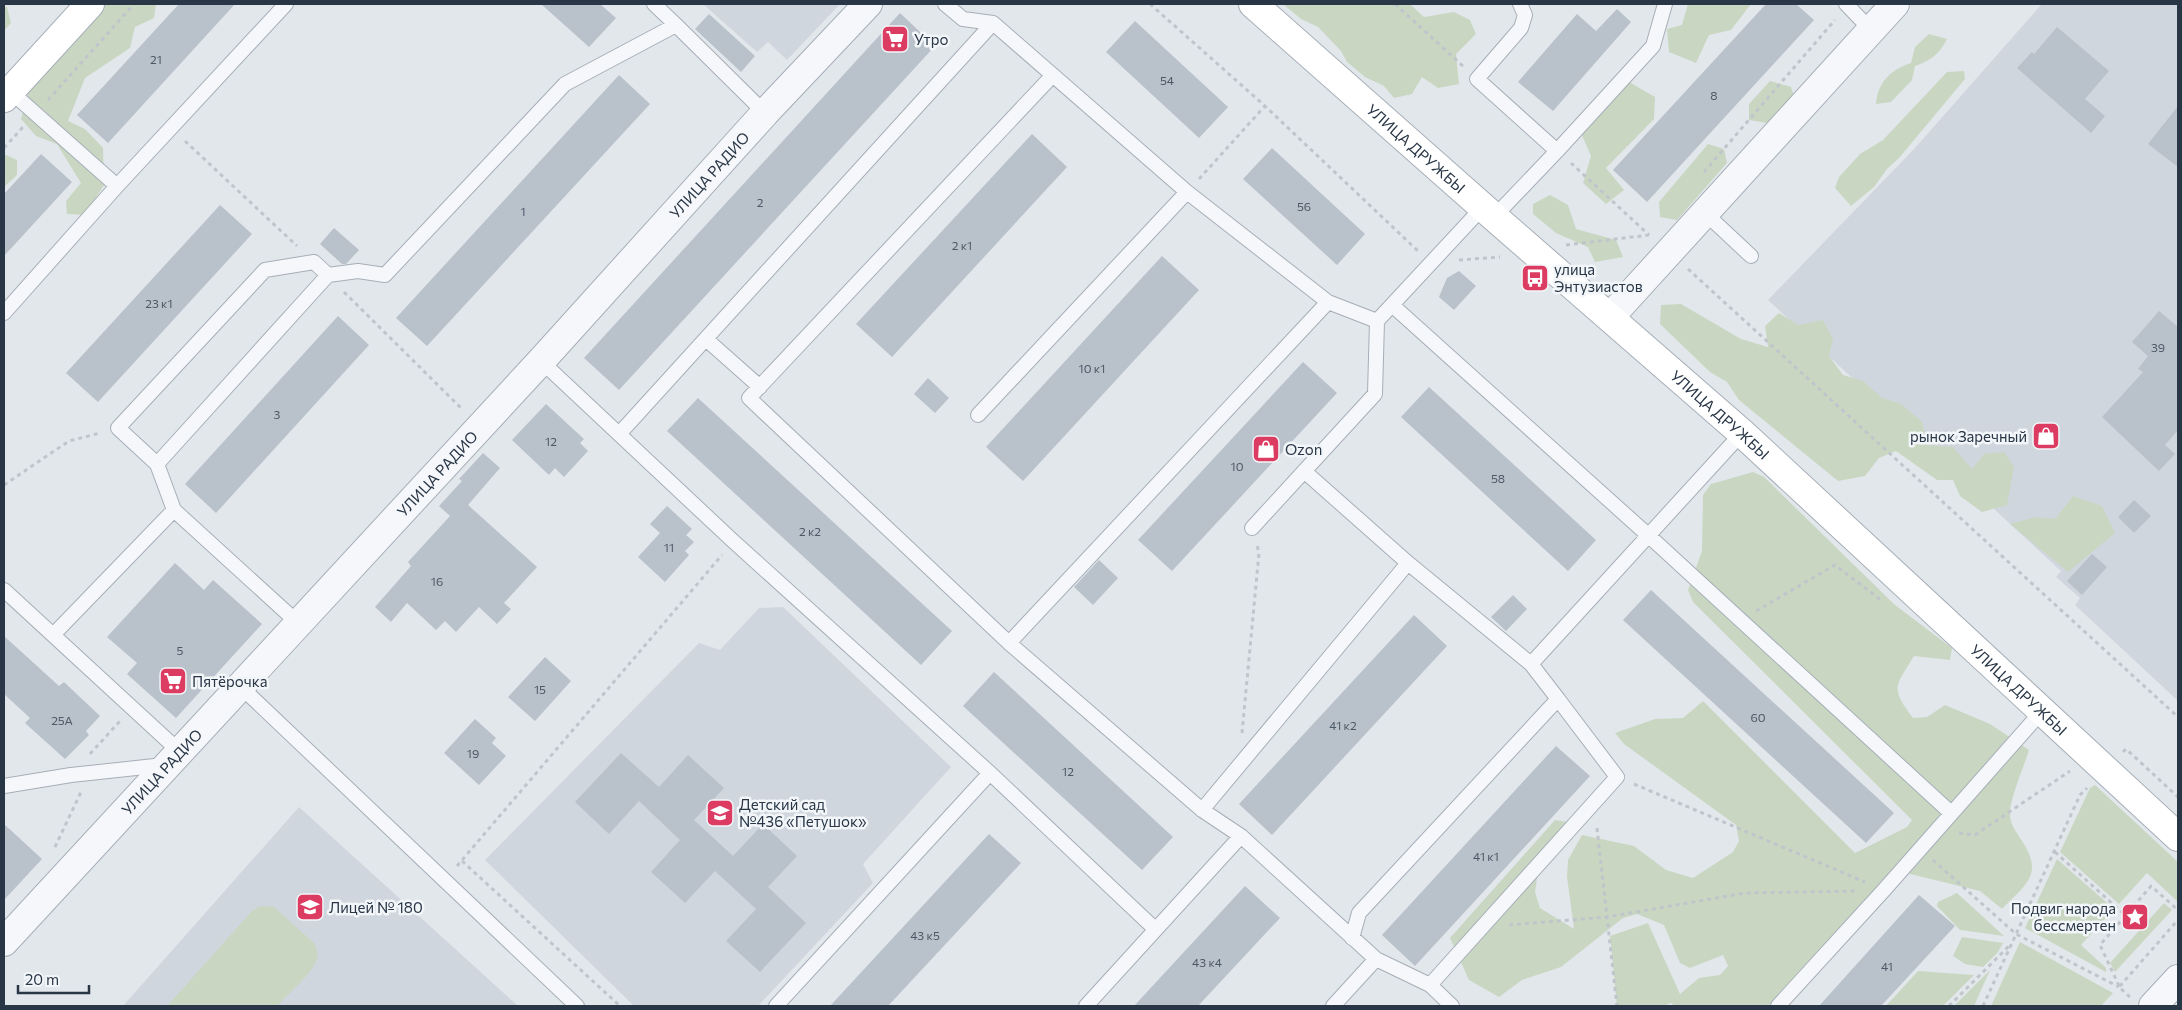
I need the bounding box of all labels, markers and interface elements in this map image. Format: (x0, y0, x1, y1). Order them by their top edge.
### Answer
supermarket icon: Утро (880, 24, 910, 54)
place label: Утро (914, 30, 948, 48)
house number: 21 (150, 52, 162, 66)
house number: 54 (1160, 73, 1174, 87)
house number: 8 (1710, 88, 1718, 102)
street label: УЛИЦА ДРУЖБЫ (1363, 100, 1469, 197)
street label: УЛИЦА РАДИО (665, 128, 753, 222)
house number: 2 (757, 195, 764, 209)
house number: 56 (1297, 199, 1311, 213)
house number: 1 (520, 204, 526, 218)
house number: 2 к1 (952, 238, 972, 252)
place label: улица Энтузиастов (1554, 260, 1643, 295)
bus stop icon: улица Энтузиастов (1520, 263, 1550, 293)
house number: 23 к1 (145, 296, 173, 310)
house number: 39 (2151, 340, 2165, 354)
house number: 10 к1 (1079, 361, 1105, 375)
street label: УЛИЦА ДРУЖБЫ (1667, 366, 1773, 463)
house number: 3 (274, 407, 281, 421)
shop icon: рынок Заречный (2031, 421, 2061, 451)
street label: УЛИЦА РАДИО (393, 427, 481, 520)
place label: рынок Заречный (1910, 427, 2027, 445)
house number: 12 (545, 434, 557, 448)
shop icon: Ozon (1251, 434, 1281, 464)
place label: Ozon (1285, 440, 1322, 458)
house number: 10 (1231, 459, 1244, 473)
house number: 58 (1491, 471, 1505, 485)
house number: 2 к2 (799, 524, 821, 538)
house number: 11 (664, 540, 674, 554)
house number: 16 (431, 574, 443, 588)
street label: УЛИЦА ДРУЖБЫ (1967, 640, 2071, 739)
house number: 5 (177, 643, 184, 657)
supermarket icon: Пятёрочка (158, 666, 188, 696)
place label: Пятёрочка (192, 672, 267, 690)
house number: 15 (534, 682, 546, 696)
house number: 60 (1750, 710, 1766, 724)
house number: 25А (51, 713, 73, 727)
house number: 41 к2 (1329, 718, 1357, 732)
street label: УЛИЦА РАДИО (117, 725, 206, 818)
house number: 19 (467, 746, 479, 760)
house number: 12 (1062, 764, 1074, 778)
place label: Детский сад №436 «Петушок» (739, 795, 867, 830)
school or university icon: Детский сад №436 «Петушок» (705, 798, 735, 828)
house number: 41 к1 (1473, 849, 1499, 863)
school or university icon: Лицей № 180 (295, 892, 325, 922)
place label: Лицей № 180 (329, 898, 423, 916)
place label: Подвиг народа бессмертен (2011, 899, 2116, 934)
place icon: Подвиг народа бессмертен (2120, 902, 2150, 932)
house number: 43 к5 (910, 928, 940, 942)
house number: 43 к4 (1192, 955, 1222, 969)
house number: 41 (1881, 959, 1893, 973)
scale bar (18, 962, 89, 994)
text: 20 m (25, 970, 59, 988)

